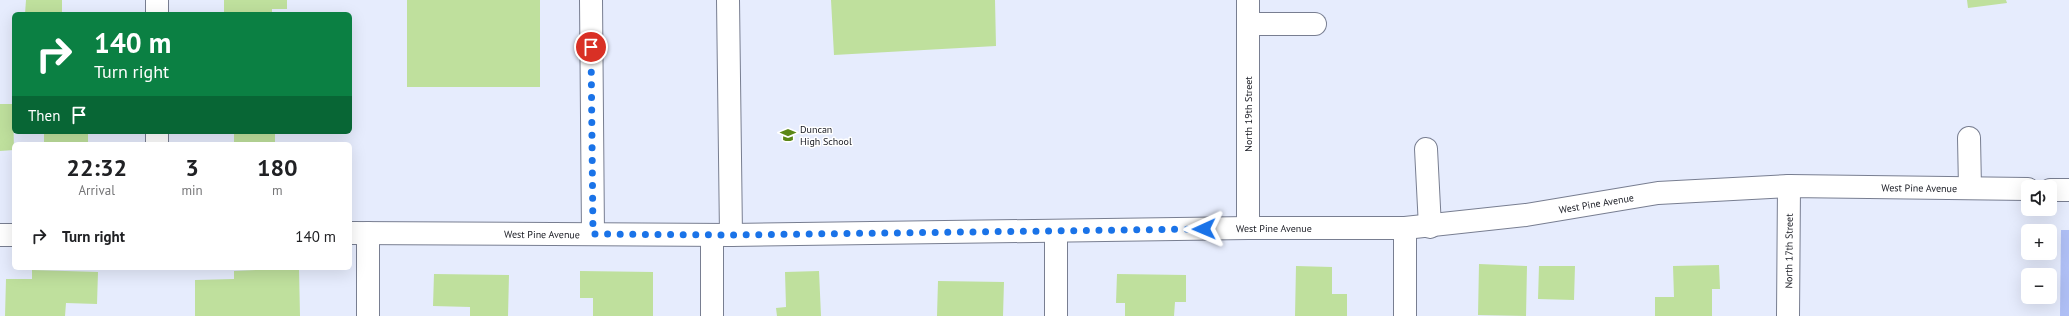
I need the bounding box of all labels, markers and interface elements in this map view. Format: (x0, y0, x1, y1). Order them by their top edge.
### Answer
text: 140 m (94, 24, 171, 61)
icon: right (28, 28, 80, 80)
pin (574, 30, 608, 64)
icon: arrive (580, 36, 602, 58)
text: Turn right (94, 60, 169, 83)
street label: North 19th Street (1242, 76, 1255, 152)
icon: arrive (68, 104, 90, 126)
text: Then (28, 106, 60, 125)
place label: Duncan High School (800, 123, 852, 148)
school or university icon: Duncan High School (779, 126, 797, 144)
text: 22:32 (66, 152, 127, 183)
text: 3 (185, 152, 199, 183)
text: 180 (257, 152, 298, 183)
map controls (2021, 180, 2057, 304)
button: sound (2021, 180, 2057, 216)
street label: West Pine Avenue (1881, 181, 1957, 195)
text: Arrival (79, 182, 115, 199)
text: min (181, 182, 203, 199)
text: m (272, 182, 283, 199)
street label: West Pine Avenue (1558, 191, 1635, 216)
position arrow (1183, 208, 1225, 250)
street label: North 17th Street (1782, 213, 1796, 289)
street label: West Pine Avenue (1236, 222, 1312, 235)
button: + (2021, 224, 2057, 260)
icon: right (28, 225, 50, 247)
text: Turn right (62, 227, 125, 246)
text: 140 m (295, 227, 336, 246)
street label: West Pine Avenue (504, 228, 580, 241)
button: − (2021, 268, 2057, 304)

